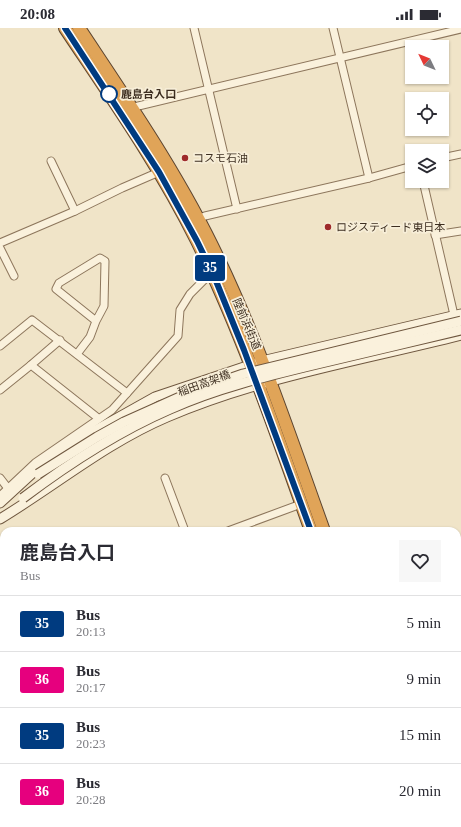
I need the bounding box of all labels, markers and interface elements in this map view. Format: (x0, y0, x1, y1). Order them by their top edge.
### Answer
text: 20:08 (20, 6, 55, 22)
north arrow (405, 40, 449, 84)
map controls (405, 40, 449, 188)
marker: 鹿島台入口 (100, 85, 118, 103)
place label: 鹿島台入口 (121, 88, 176, 100)
button: locate (405, 92, 449, 136)
button: layers (405, 144, 449, 188)
place label: コスモ石油 (193, 152, 248, 164)
marker: コスモ石油 (180, 153, 190, 163)
place label: ロジスティード東日本 (336, 221, 445, 233)
marker: ロジスティード東日本 (323, 222, 333, 232)
line badge: 35 (192, 255, 228, 281)
text: 35 (203, 260, 217, 275)
street label: 陸前浜街道 (231, 296, 263, 352)
street label: 稲田高架橋 (176, 368, 232, 398)
button: heart (399, 540, 441, 582)
text: 鹿島台入口 (20, 542, 115, 563)
text: Bus (20, 568, 40, 583)
text: Bus (76, 607, 100, 623)
text: 5 min (406, 615, 441, 631)
text: 35 (35, 616, 49, 631)
text: 20:13 (76, 624, 106, 639)
text: Bus (76, 663, 100, 679)
text: 9 min (406, 671, 441, 687)
text: 36 (35, 672, 49, 687)
text: 20:17 (76, 680, 106, 695)
text: Bus (76, 719, 100, 735)
text: 15 min (399, 727, 441, 743)
text: 35 (35, 728, 49, 743)
text: 20:23 (76, 736, 106, 751)
text: Bus (76, 775, 100, 791)
text: 20 min (399, 783, 441, 799)
text: 36 (35, 784, 49, 799)
text: 20:28 (76, 792, 106, 807)

